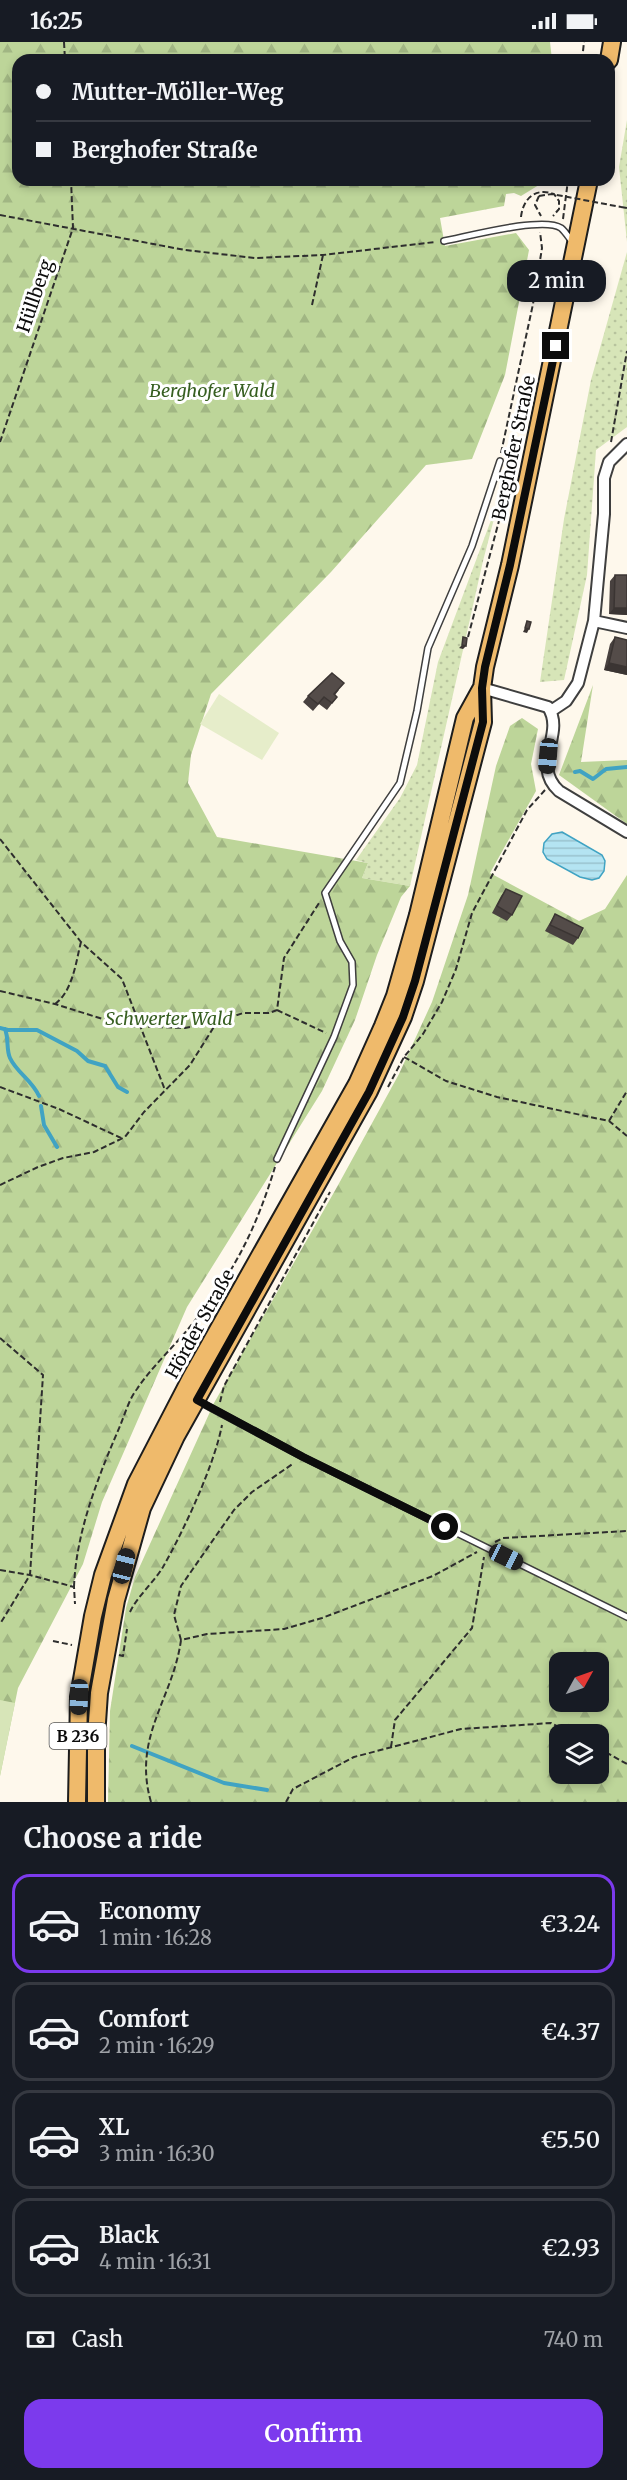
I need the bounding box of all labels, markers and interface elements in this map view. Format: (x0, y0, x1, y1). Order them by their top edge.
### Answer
text: 16:25 (30, 7, 83, 35)
text: Mutter-Möller-Weg (72, 78, 284, 106)
text: Berghofer Straße (72, 136, 258, 164)
street label: Hüllberg (11, 256, 58, 335)
callout: 2 min (506, 259, 606, 301)
text: 2 min (528, 268, 585, 293)
route end (542, 332, 569, 359)
street label: Berghofer Straße (487, 373, 540, 522)
park label: Berghofer Wald (149, 379, 275, 402)
car (537, 737, 559, 775)
park label: Schwerter Wald (105, 1007, 233, 1030)
street label: Hörder Straße (160, 1265, 239, 1382)
route start (431, 1513, 458, 1540)
car (486, 1541, 526, 1573)
car (111, 1546, 137, 1586)
north arrow (549, 1652, 609, 1712)
map controls (549, 1652, 609, 1784)
car (69, 1679, 89, 1715)
road number: B 236 (50, 1723, 106, 1749)
button: layers (549, 1724, 609, 1784)
text: Choose a ride (24, 1821, 202, 1855)
icon: car (27, 1897, 81, 1951)
text: Economy (99, 1897, 200, 1925)
text: €3.24 (540, 1910, 600, 1938)
text: 1 min · 16:28 (99, 1925, 212, 1950)
icon: car (27, 2005, 81, 2059)
text: Comfort (99, 2005, 189, 2033)
text: €4.37 (541, 2018, 600, 2046)
text: 2 min · 16:29 (99, 2033, 215, 2058)
icon: car (27, 2113, 81, 2167)
text: XL (99, 2113, 129, 2141)
text: €5.50 (540, 2126, 600, 2154)
text: 3 min · 16:30 (99, 2141, 215, 2166)
icon: car (27, 2221, 81, 2275)
text: Black (99, 2221, 159, 2249)
text: €2.93 (541, 2234, 600, 2262)
text: 4 min · 16:31 (99, 2249, 211, 2274)
icon: cash (24, 2323, 57, 2356)
text: Cash (72, 2325, 123, 2353)
text: 740 m (544, 2327, 603, 2352)
button: Confirm (24, 2399, 603, 2468)

